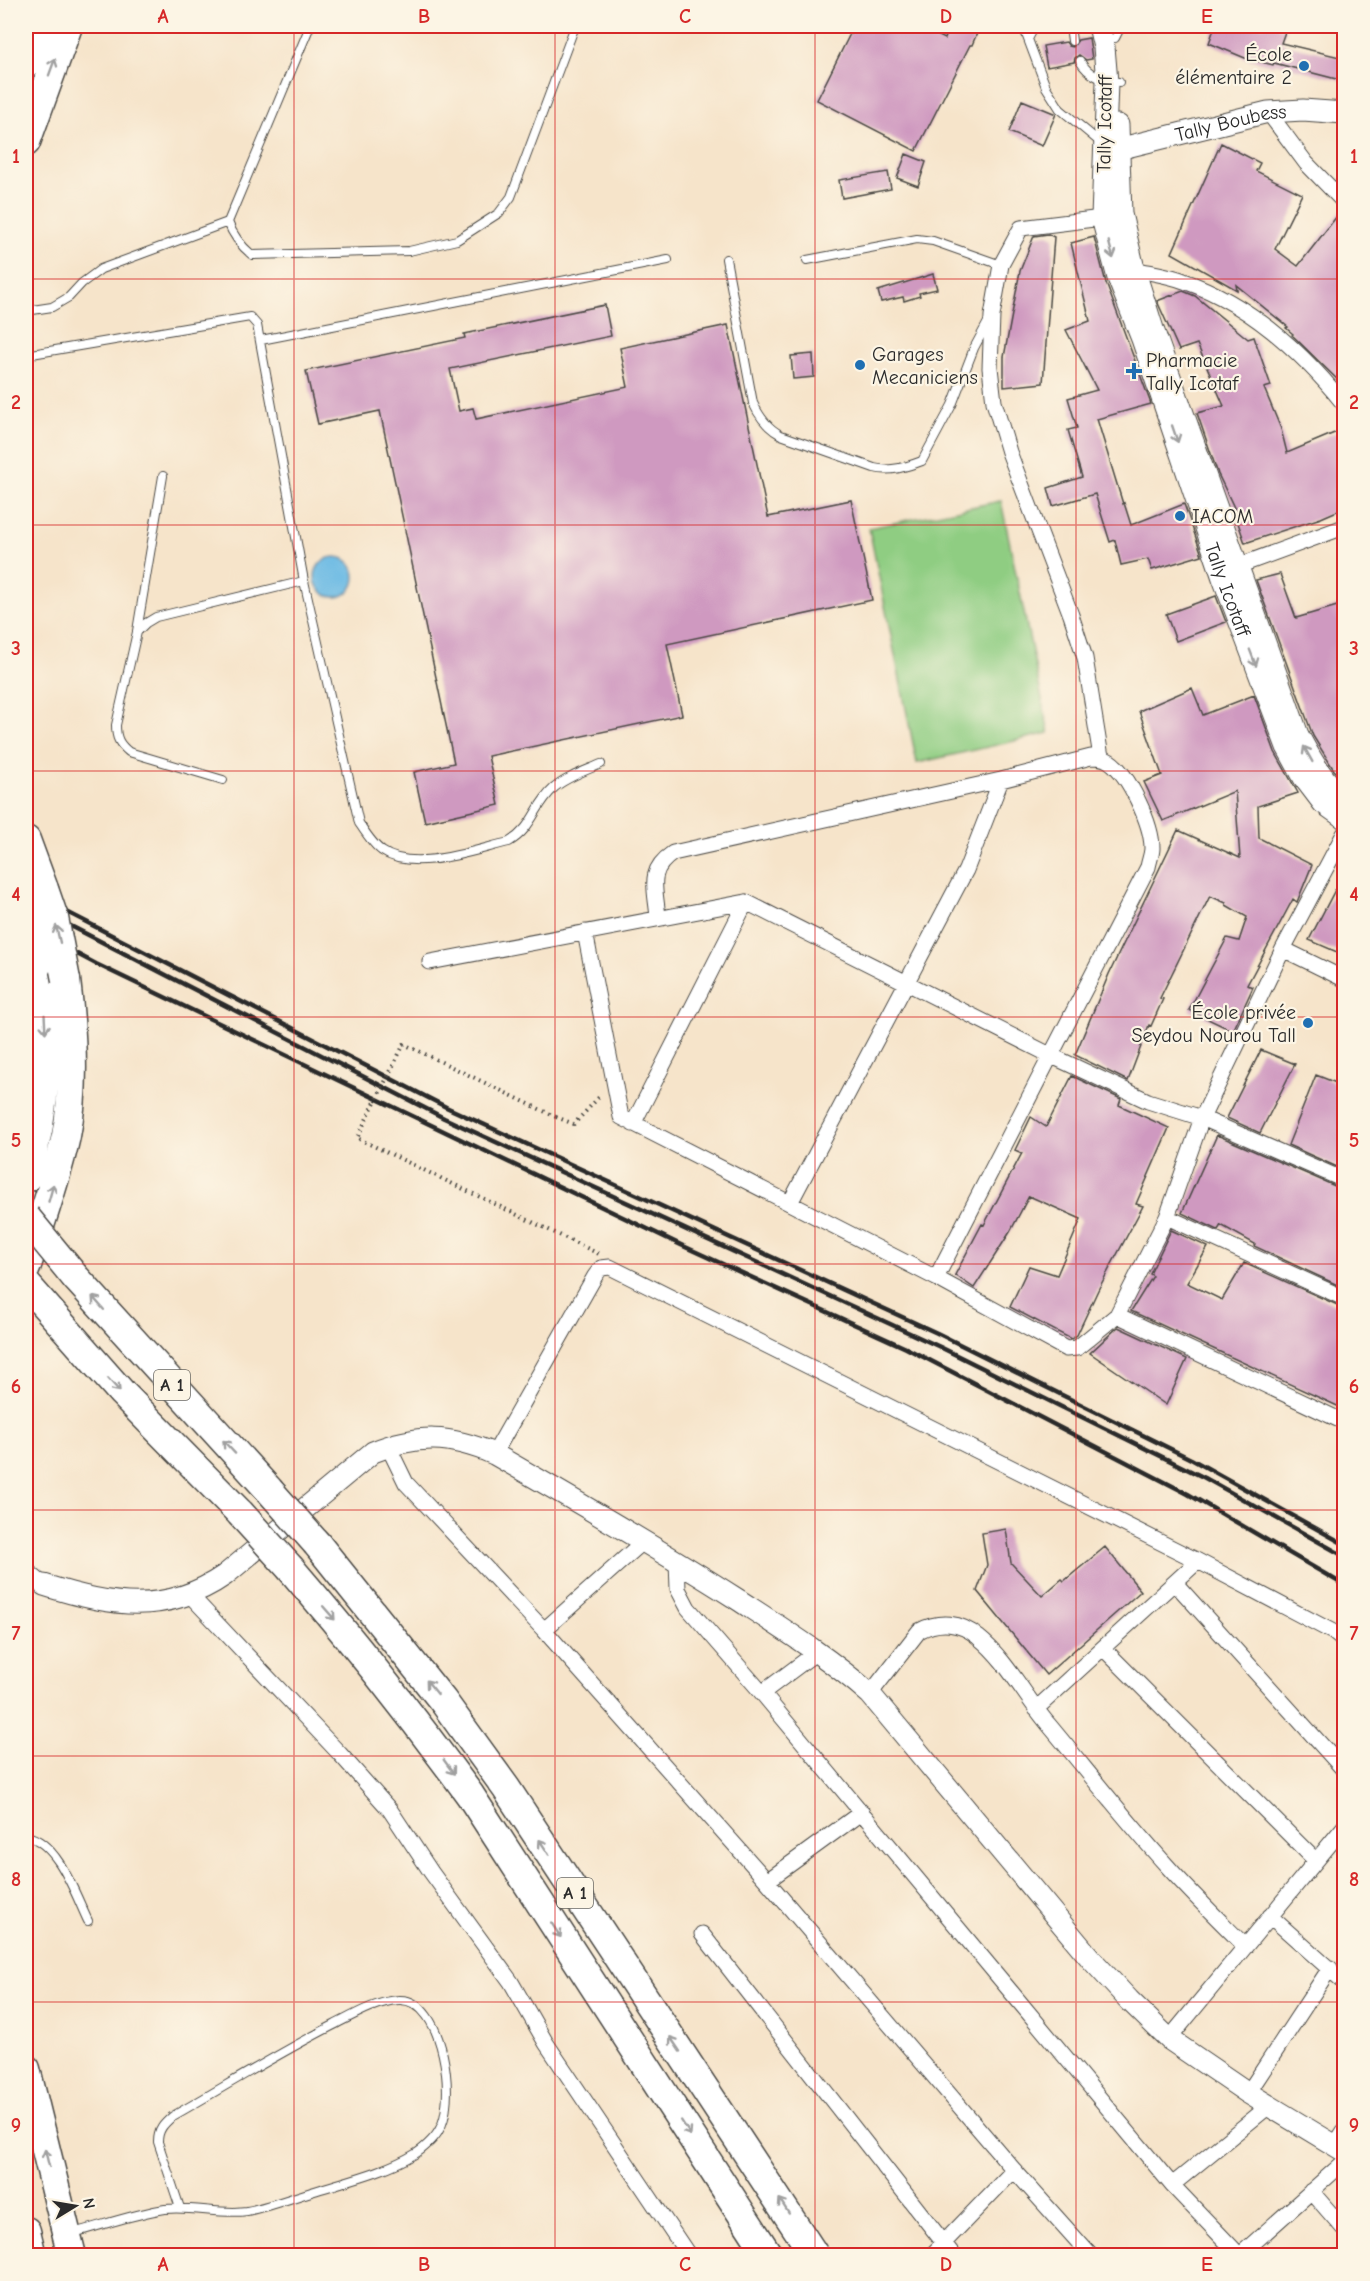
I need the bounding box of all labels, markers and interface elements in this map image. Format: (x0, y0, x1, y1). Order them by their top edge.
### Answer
text: A (157, 5, 169, 28)
text: B (418, 5, 430, 28)
text: C (679, 5, 691, 28)
text: D (940, 5, 952, 28)
text: E (1201, 5, 1213, 28)
place label: École élémentaire 2 (1175, 43, 1292, 89)
one-way arrow (48, 58, 59, 77)
marker: École élémentaire 2 (1297, 59, 1311, 73)
street label: Tally Icotaff (1092, 74, 1117, 173)
street label: Tally Boubess (1173, 100, 1287, 147)
text: 1 (12, 145, 20, 168)
text: 1 (1350, 145, 1358, 168)
one-way arrow (1105, 240, 1117, 259)
place label: Garages Mecaniciens (872, 343, 978, 389)
place label: Pharmacie Tally Icotaf (1146, 349, 1240, 395)
marker: Garages Mecaniciens (853, 358, 867, 372)
marker: Pharmacie Tally Icotaf (1127, 364, 1141, 378)
text: 2 (11, 391, 21, 414)
text: 2 (1349, 391, 1359, 414)
one-way arrow (1170, 424, 1181, 443)
place label: IACOM (1192, 505, 1253, 528)
marker: IACOM (1173, 509, 1187, 523)
street label: Tally Icotaff (1200, 540, 1255, 641)
text: 3 (11, 637, 21, 660)
text: 3 (1349, 637, 1359, 660)
one-way arrow (1249, 648, 1260, 667)
one-way arrow (1302, 745, 1313, 763)
text: 4 (11, 883, 21, 906)
text: 4 (1349, 883, 1359, 906)
one-way arrow (52, 924, 63, 944)
place label: École privée Seydou Nourou Tall (1132, 1001, 1296, 1047)
one-way arrow (40, 1013, 51, 1033)
marker: École privée Seydou Nourou Tall (1301, 1016, 1315, 1030)
text: 5 (11, 1129, 21, 1152)
text: 5 (1349, 1129, 1359, 1152)
one-way arrow (46, 1184, 57, 1203)
one-way arrow (91, 1296, 105, 1311)
road number: A 1 (154, 1370, 190, 1400)
text: 6 (11, 1375, 21, 1398)
text: 6 (1349, 1375, 1359, 1398)
one-way arrow (107, 1377, 121, 1392)
one-way arrow (223, 1440, 237, 1455)
one-way arrow (322, 1605, 336, 1620)
text: 7 (12, 1622, 21, 1645)
text: 7 (1350, 1622, 1359, 1645)
one-way arrow (425, 1680, 439, 1695)
one-way arrow (443, 1758, 455, 1774)
one-way arrow (538, 1839, 550, 1855)
text: 8 (11, 1868, 21, 1891)
text: 8 (1349, 1868, 1359, 1891)
road number: A 1 (557, 1878, 593, 1908)
one-way arrow (550, 1921, 563, 1938)
one-way arrow (669, 2036, 681, 2053)
text: 9 (11, 2114, 21, 2137)
text: 9 (1349, 2114, 1359, 2137)
one-way arrow (680, 2119, 692, 2136)
one-way arrow (41, 2149, 53, 2168)
north arrow (45, 2176, 105, 2236)
text: N (79, 2196, 99, 2210)
one-way arrow (777, 2198, 789, 2215)
text: A (157, 2253, 169, 2276)
text: B (418, 2253, 430, 2276)
text: C (679, 2253, 691, 2276)
text: D (940, 2253, 952, 2276)
text: E (1201, 2253, 1213, 2276)

